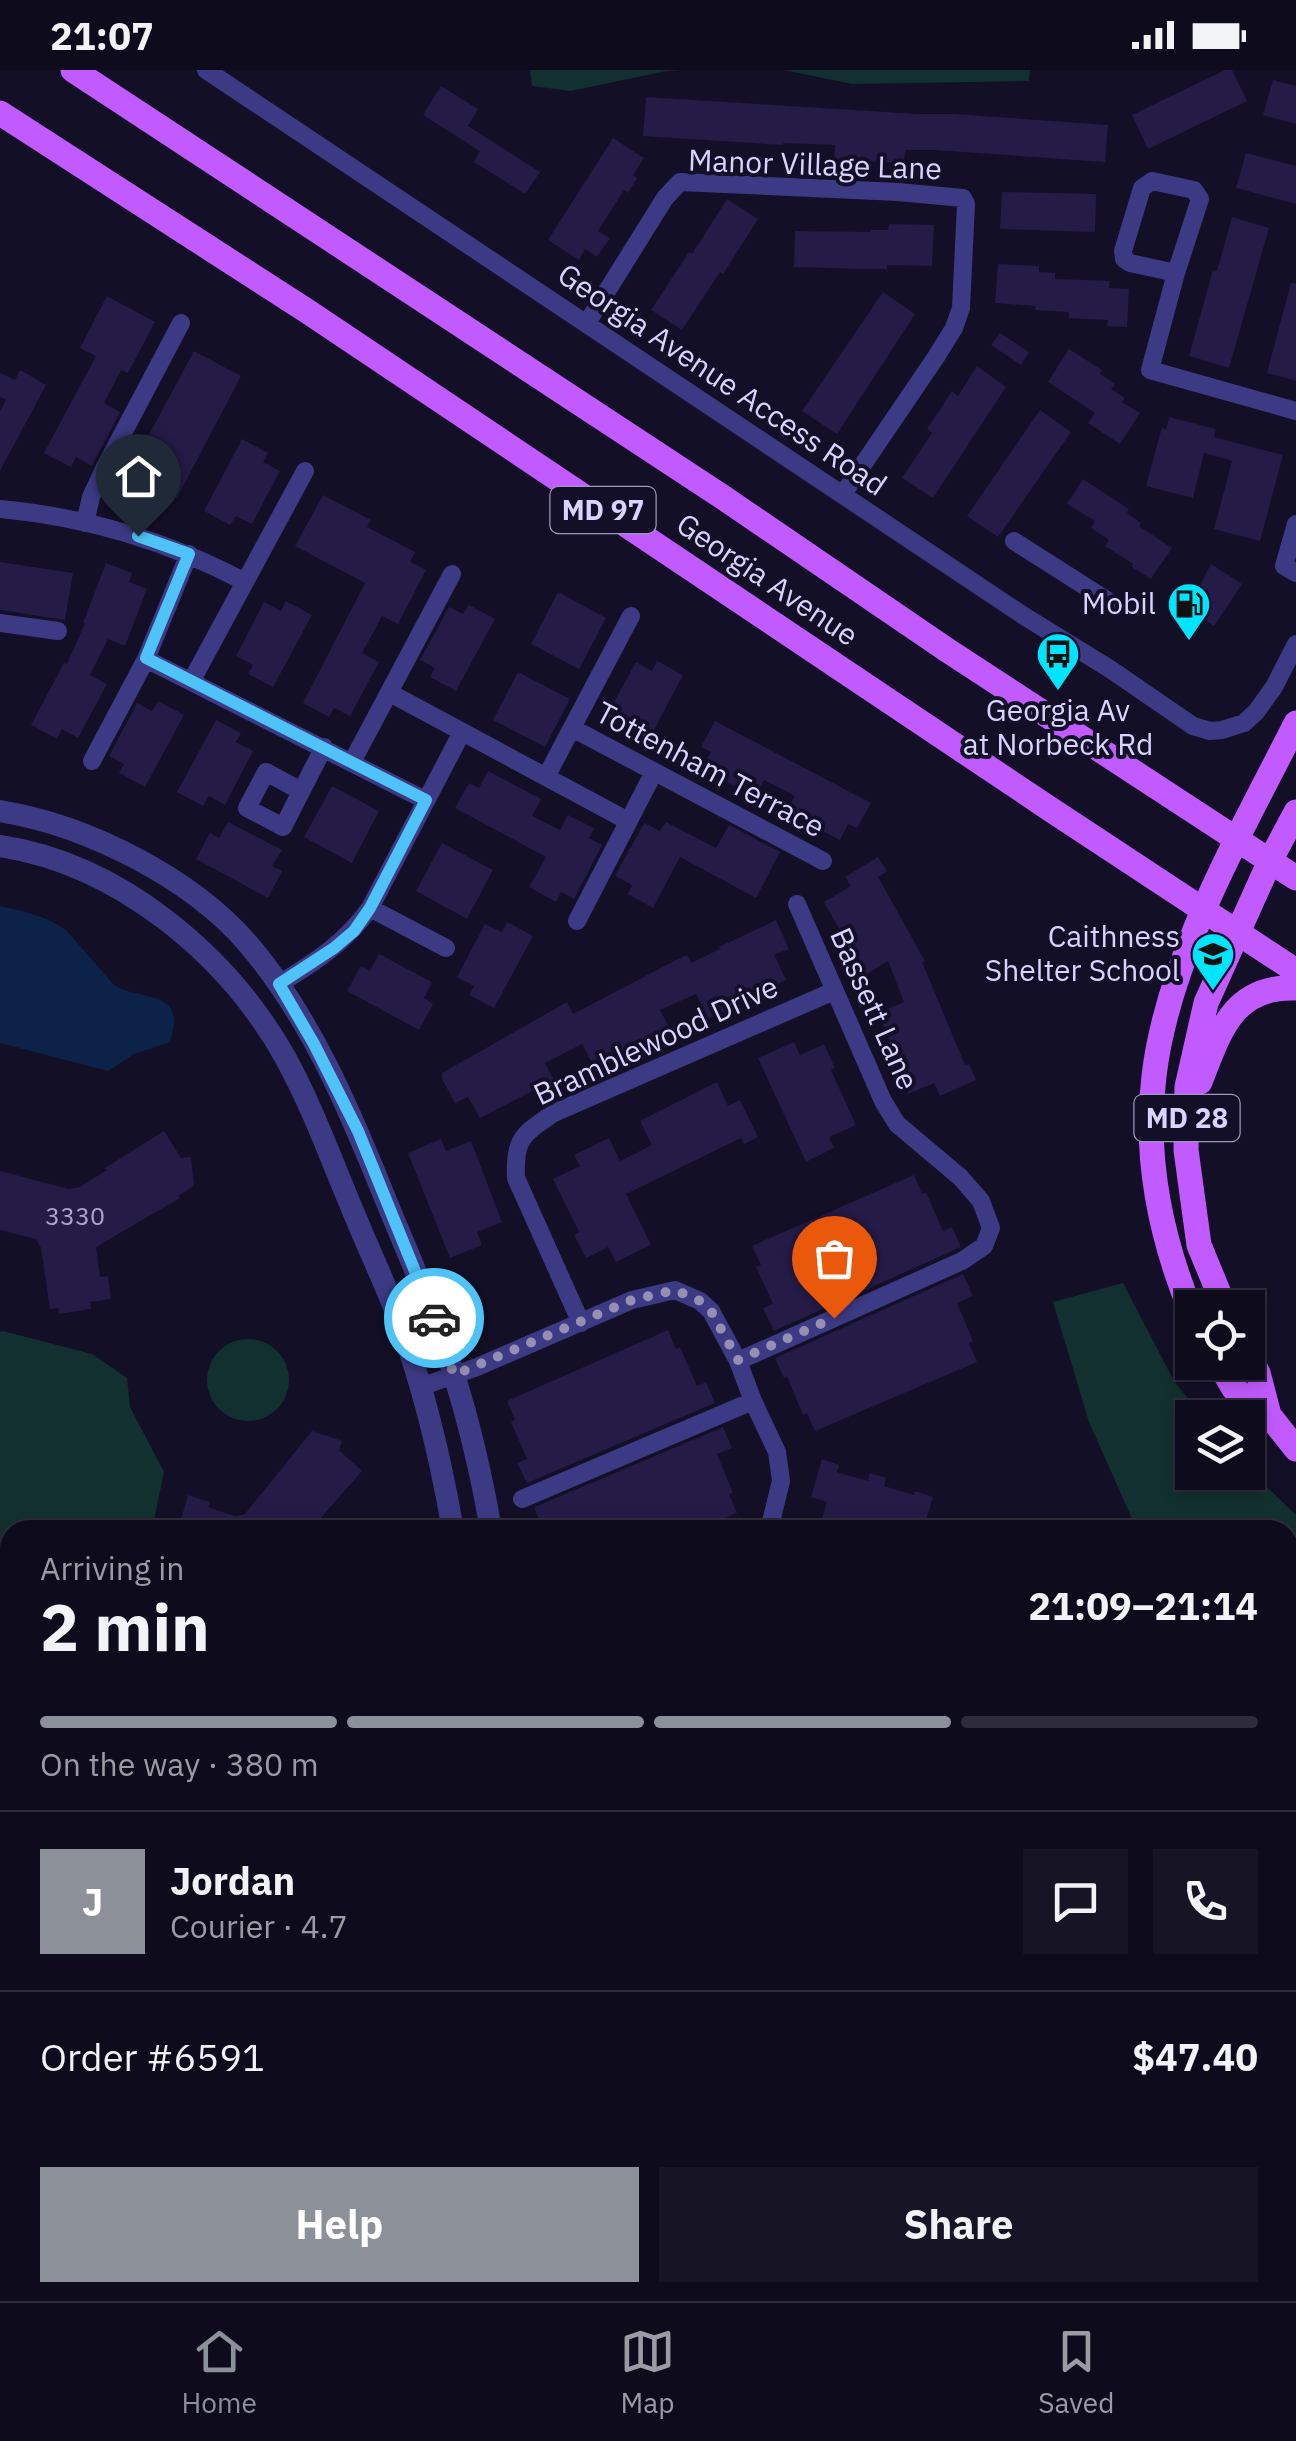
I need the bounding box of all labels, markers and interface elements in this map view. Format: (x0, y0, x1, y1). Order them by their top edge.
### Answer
text: 21:07 (50, 11, 154, 60)
street label: Manor Village Lane (687, 140, 943, 187)
street label: Georgia Avenue Access Road (551, 254, 895, 504)
pin (96, 434, 181, 537)
icon: home (111, 449, 166, 504)
road number: MD 97 (550, 487, 656, 533)
street label: Georgia Avenue (669, 504, 866, 654)
fuel station icon: Mobil (1166, 581, 1212, 642)
place label: Mobil (1082, 583, 1156, 622)
bus stop icon: Georgia Av at Norbeck Rd (1035, 631, 1081, 692)
place label: Georgia Av at Norbeck Rd (963, 690, 1153, 763)
street label: Tottenham Terrace (590, 692, 832, 845)
place label: Caithness Shelter School (985, 916, 1180, 989)
street label: Bassett Lane (822, 921, 928, 1096)
school or university icon: Caithness Shelter School (1190, 931, 1236, 992)
street label: Bramblewood Drive (527, 966, 784, 1113)
road number: MD 28 (1134, 1095, 1240, 1141)
house number: 3330 (45, 1199, 105, 1232)
pin (792, 1216, 877, 1319)
icon: bag (807, 1231, 862, 1286)
courier (384, 1268, 484, 1368)
map controls (1175, 1290, 1265, 1490)
button: locate (1175, 1290, 1265, 1380)
icon: car (407, 1291, 462, 1346)
button: layers (1175, 1400, 1265, 1490)
text: Arriving in (40, 1547, 185, 1589)
text: 21:09–21:14 (1028, 1581, 1258, 1630)
text: 2 min (40, 1584, 210, 1669)
text: On the way · 380 m (40, 1743, 319, 1785)
button: chat (1023, 1849, 1128, 1954)
button: phone (1153, 1849, 1258, 1954)
text: Jordan (170, 1856, 295, 1905)
text: J (82, 1877, 103, 1926)
text: Courier · 4.7 (170, 1905, 348, 1947)
text: Order #6591 (40, 2032, 265, 2081)
text: $47.40 (1132, 2032, 1258, 2081)
button: Help (40, 2167, 639, 2282)
button: Share (659, 2167, 1258, 2282)
tab: Home (182, 2324, 257, 2421)
tab: Map (620, 2324, 675, 2421)
tab: Saved (1038, 2324, 1114, 2421)

